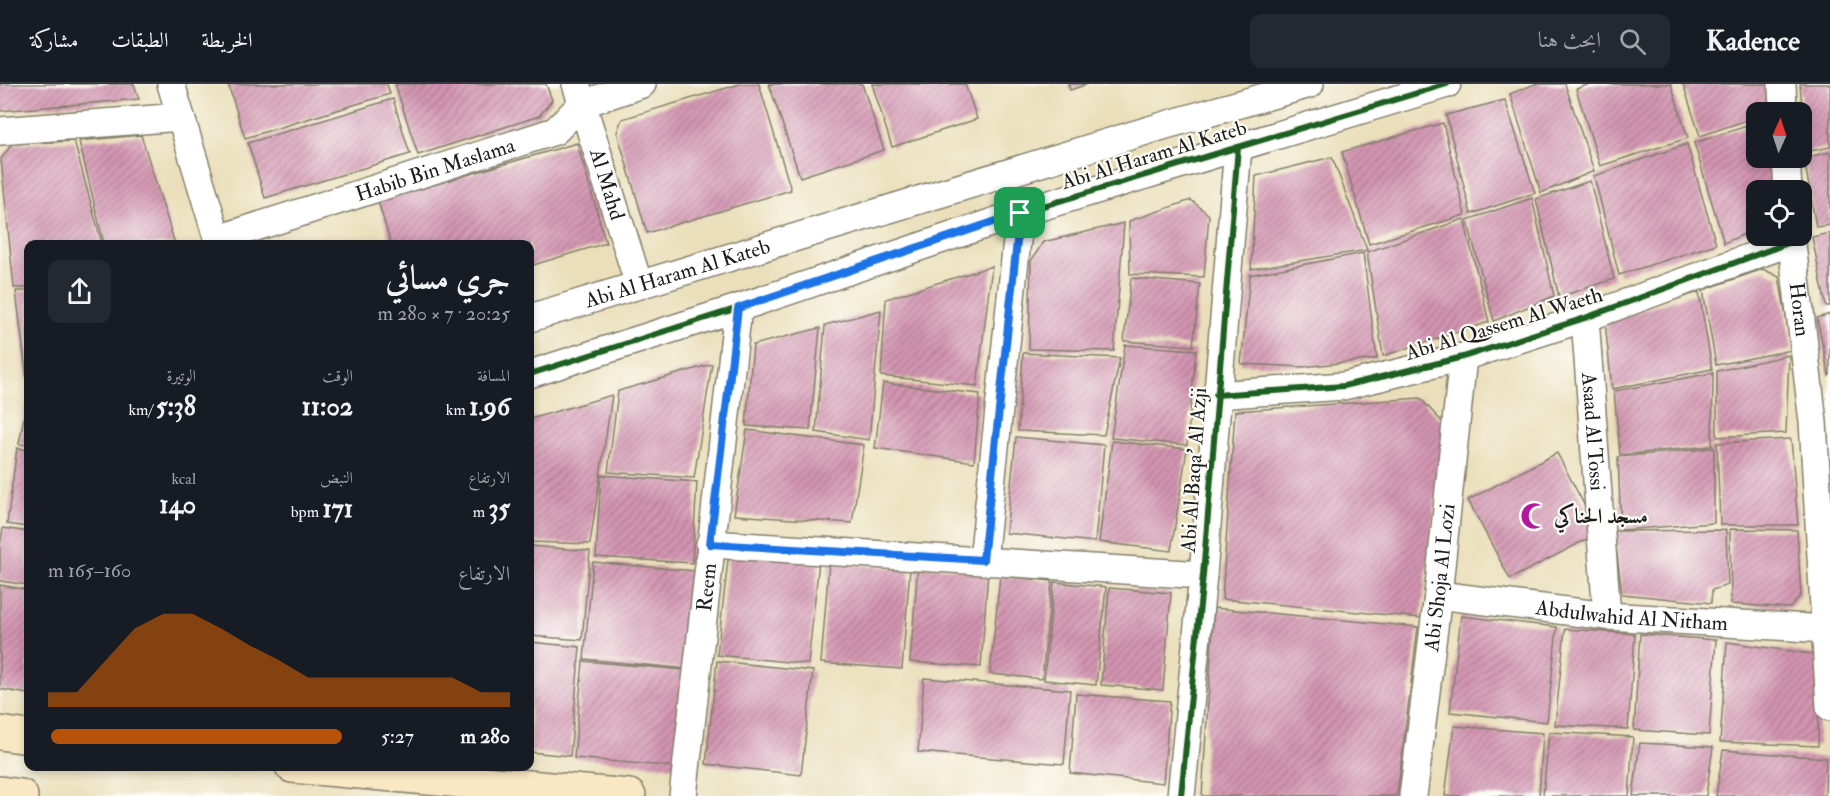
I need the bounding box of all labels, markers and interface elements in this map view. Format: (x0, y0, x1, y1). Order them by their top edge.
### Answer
search box (1250, 14, 1670, 68)
text: Kadence (1706, 24, 1800, 59)
icon: search (1616, 25, 1649, 58)
text: ابحث هنا (1538, 26, 1601, 54)
text: مشاركة (30, 27, 78, 54)
text: الطبقات (111, 27, 168, 54)
text: الخريطة (201, 27, 253, 54)
north arrow (1746, 102, 1812, 168)
map controls (1746, 102, 1812, 246)
street label: Abi Al Haram Al Kateb (1057, 114, 1250, 196)
street label: Habib Bin Maslama (352, 131, 519, 208)
street label: Al Mahd (583, 144, 631, 224)
button: locate (1746, 180, 1812, 246)
pin (994, 187, 1045, 238)
icon: arrive (1003, 196, 1036, 229)
street label: Abi Al Haram Al Kateb (581, 232, 773, 314)
text: جري مسائي (386, 258, 510, 299)
button: share (48, 260, 111, 323)
street label: Abi Al Qassem Al Waeth (1401, 281, 1606, 367)
street label: Horan (1783, 281, 1816, 338)
text: 20:25 · 7 × 280 m (377, 301, 510, 326)
text: الوتيرة (166, 366, 196, 386)
text: الوقت (322, 366, 353, 386)
text: المسافة (477, 366, 510, 386)
street label: Asaad Al Tossi (1575, 370, 1611, 492)
street label: Abi Al Baqa' Al Azji (1175, 386, 1213, 555)
text: 5:38 (156, 391, 196, 423)
text: 11:02 (301, 391, 353, 423)
text: 1.96 (469, 391, 510, 423)
text: /km (128, 400, 156, 420)
text: km (446, 400, 469, 420)
text: النبض (320, 468, 353, 488)
text: الارتفاع (468, 468, 510, 488)
text: kcal (171, 469, 196, 489)
text: 140 (159, 489, 196, 521)
text: 171 (323, 493, 353, 525)
text: 35 (489, 493, 510, 525)
mosque icon: مسجد الحناكي (1519, 501, 1549, 531)
text: bpm (291, 502, 323, 522)
text: m (473, 502, 489, 522)
street label: Abi Shoja Al Lozi (1417, 502, 1461, 654)
place label: مسجد الحناكي (1553, 503, 1648, 534)
text: 160–165 m (48, 558, 131, 583)
text: الارتفاع (458, 561, 510, 586)
street label: Reem (690, 562, 723, 613)
street label: Abdulwahid Al Nitham (1533, 594, 1729, 637)
text: 5:27 (381, 724, 414, 749)
text: 280 m (460, 724, 510, 749)

